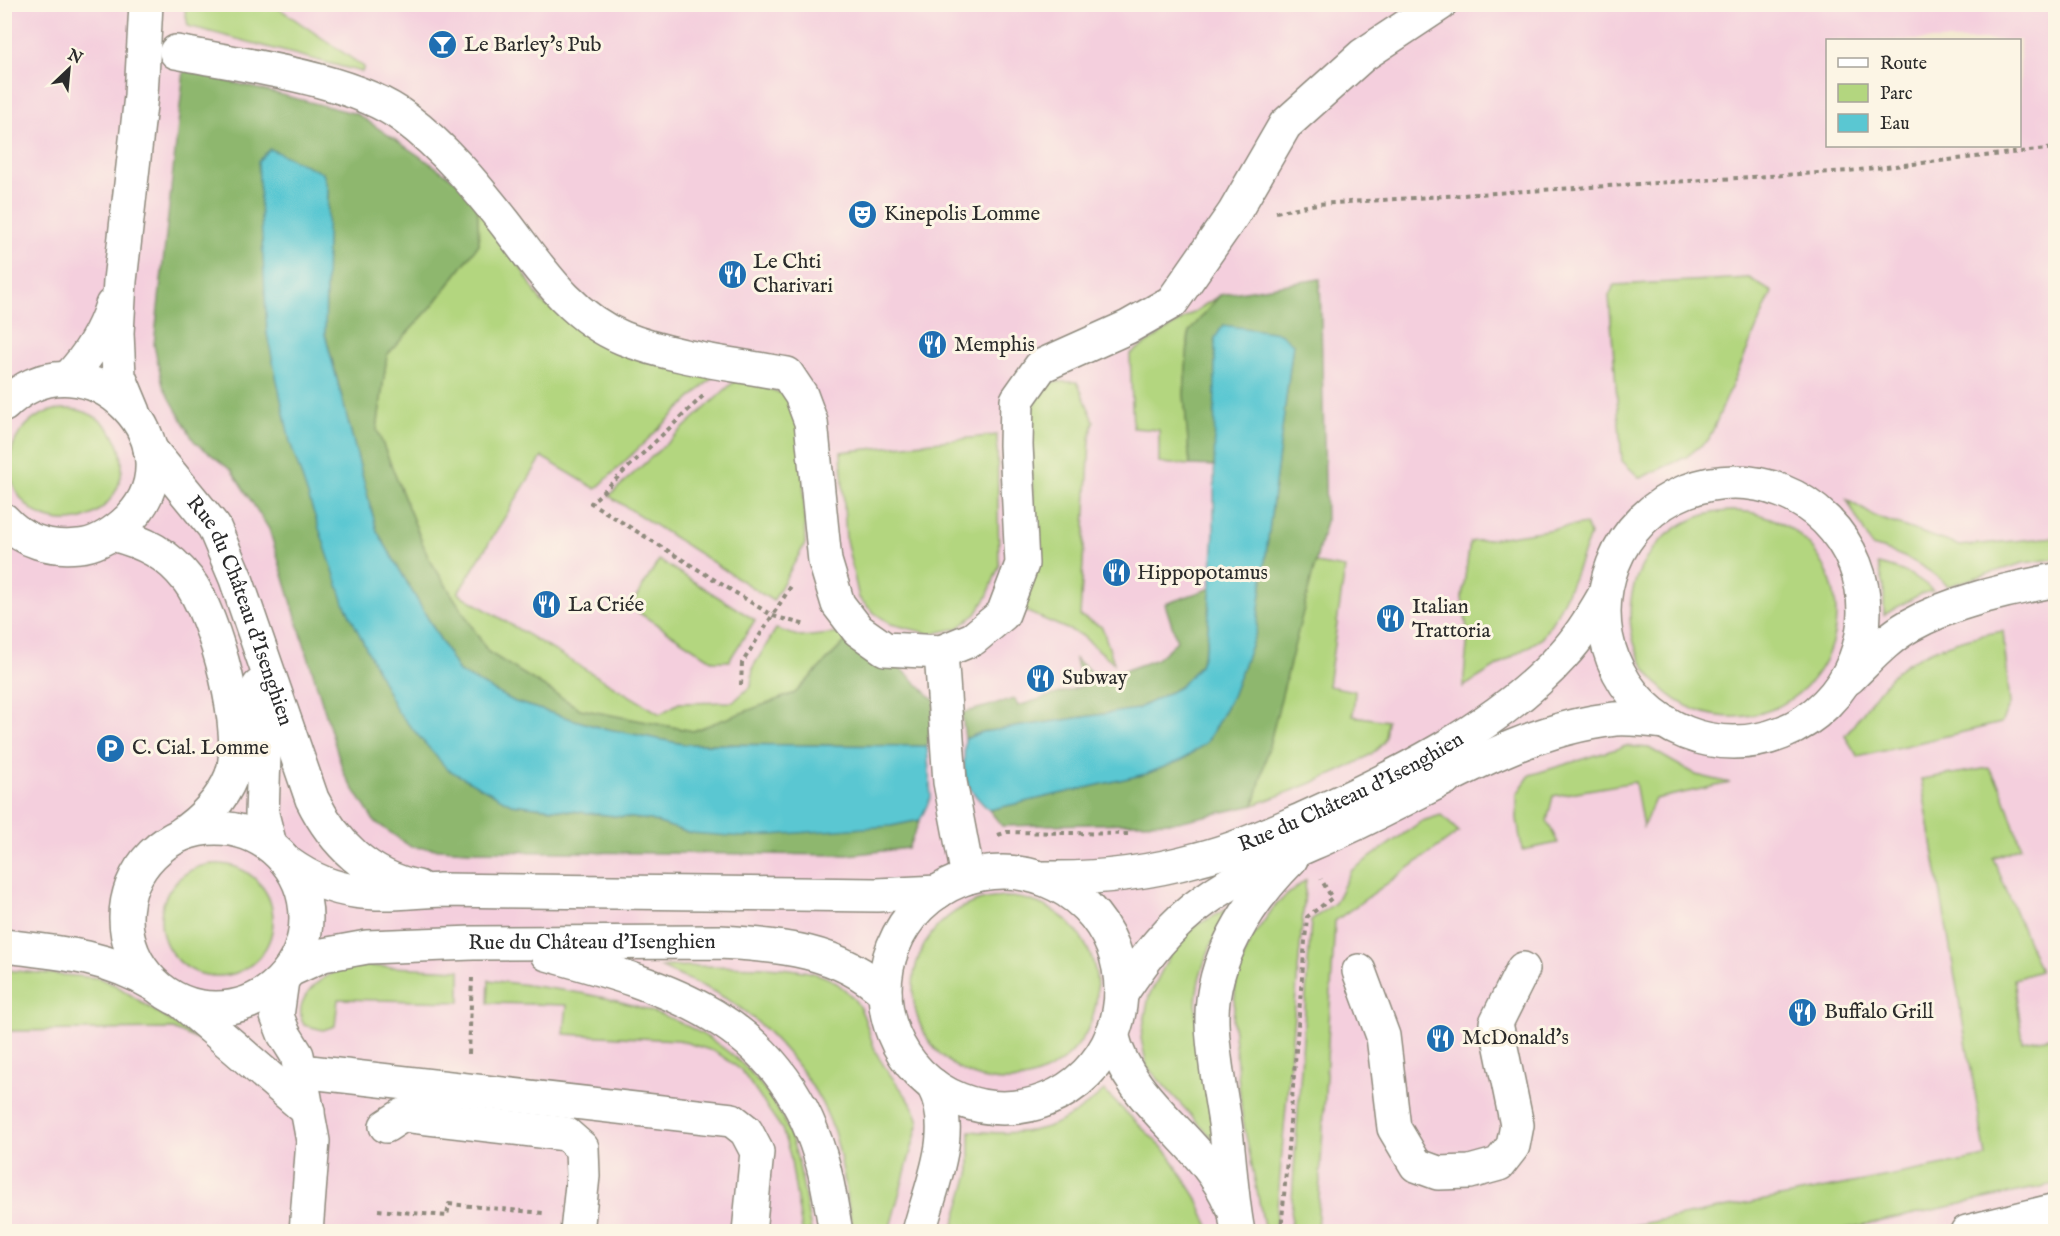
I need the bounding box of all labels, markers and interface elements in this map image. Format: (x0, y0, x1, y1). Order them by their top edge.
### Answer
bar icon: Le Barley's Pub (427, 29, 459, 61)
place label: Le Barley's Pub (464, 32, 602, 59)
north arrow (39, 39, 99, 99)
legend (1826, 39, 2021, 147)
text: N (63, 45, 85, 69)
text: Route (1880, 53, 1927, 76)
text: Parc (1880, 83, 1913, 106)
text: Eau (1880, 113, 1910, 136)
theatre icon: Kinepolis Lomme (847, 198, 879, 230)
place label: Kinepolis Lomme (884, 201, 1040, 228)
place label: Le Chti Charivari (753, 249, 833, 300)
restaurant icon: Le Chti Charivari (716, 258, 748, 290)
restaurant icon: Memphis (917, 329, 949, 361)
place label: Memphis (954, 332, 1035, 359)
street label: Rue du Château d'Isenghien (180, 490, 299, 729)
restaurant icon: Hippopotamus (1100, 557, 1132, 589)
place label: Hippopotamus (1137, 560, 1268, 587)
restaurant icon: La Criée (531, 589, 563, 621)
place label: La Criée (568, 592, 644, 619)
place label: Italian Trattoria (1412, 594, 1491, 645)
restaurant icon: Italian Trattoria (1375, 603, 1407, 635)
restaurant icon: Subway (1025, 662, 1057, 694)
place label: Subway (1062, 665, 1128, 692)
street label: Rue du Château d'Isenghien (1235, 726, 1469, 859)
parking icon: C. Cial. Lomme (95, 732, 127, 764)
place label: C. Cial. Lomme (132, 735, 269, 762)
street label: Rue du Château d'Isenghien (468, 929, 716, 957)
restaurant icon: Buffalo Grill (1787, 996, 1819, 1028)
place label: Buffalo Grill (1824, 999, 1934, 1026)
restaurant icon: McDonald's (1425, 1022, 1457, 1054)
place label: McDonald's (1462, 1025, 1569, 1052)

